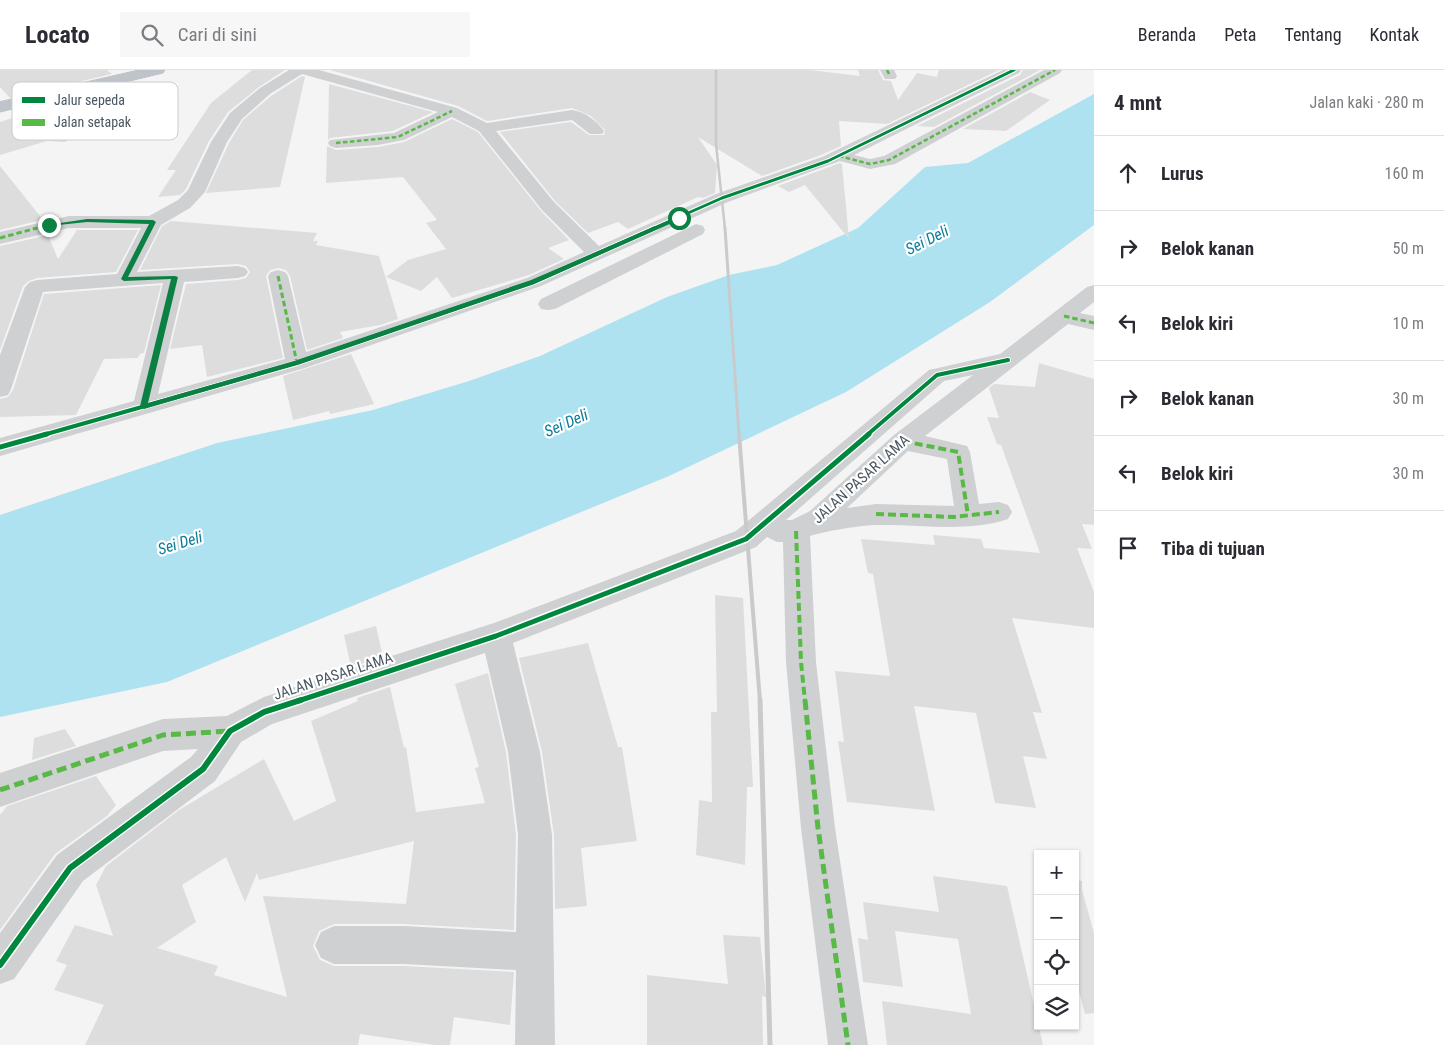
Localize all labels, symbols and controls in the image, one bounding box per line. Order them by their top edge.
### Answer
search box [120,12,470,57]
text: Locato [25,21,90,49]
icon: search [138,21,166,49]
text: Cari di sini [178,23,257,46]
text: Beranda [1138,24,1196,45]
text: Peta [1224,24,1256,45]
text: Tentang [1284,24,1342,45]
text: Kontak [1370,24,1419,45]
legend [12,82,178,140]
text: 4 mnt [1114,91,1162,115]
text: Jalur sepeda [54,92,125,108]
text: Jalan kaki · 280 m [1309,93,1424,112]
text: Jalan setapak [54,114,132,130]
icon: ahead [1114,159,1142,187]
text: Lurus [1161,162,1204,185]
text: 160 m [1385,164,1424,183]
route start [668,207,691,230]
route end [38,214,61,237]
water label: Sei Deli [902,221,952,259]
icon: right [1114,234,1142,262]
text: Belok kanan [1161,237,1254,260]
text: 50 m [1392,239,1424,258]
icon: left [1114,309,1142,337]
text: Belok kiri [1161,312,1233,335]
text: 10 m [1392,314,1424,333]
icon: right [1114,384,1142,412]
text: Belok kanan [1161,387,1254,410]
text: 30 m [1392,389,1424,408]
water label: Sei Deli [541,405,591,441]
street label: JALAN PASAR LAMA [809,431,913,527]
icon: left [1114,459,1142,487]
text: Belok kiri [1161,462,1233,485]
text: 30 m [1392,464,1424,483]
water label: Sei Deli [155,527,205,559]
icon: arrive [1114,534,1142,562]
text: Tiba di tujuan [1161,537,1265,560]
street label: JALAN PASAR LAMA [271,648,395,704]
map controls [1034,850,1079,1030]
button: + [1034,850,1079,895]
button: − [1034,895,1079,940]
button: locate [1034,940,1079,985]
button: layers [1034,985,1079,1030]

